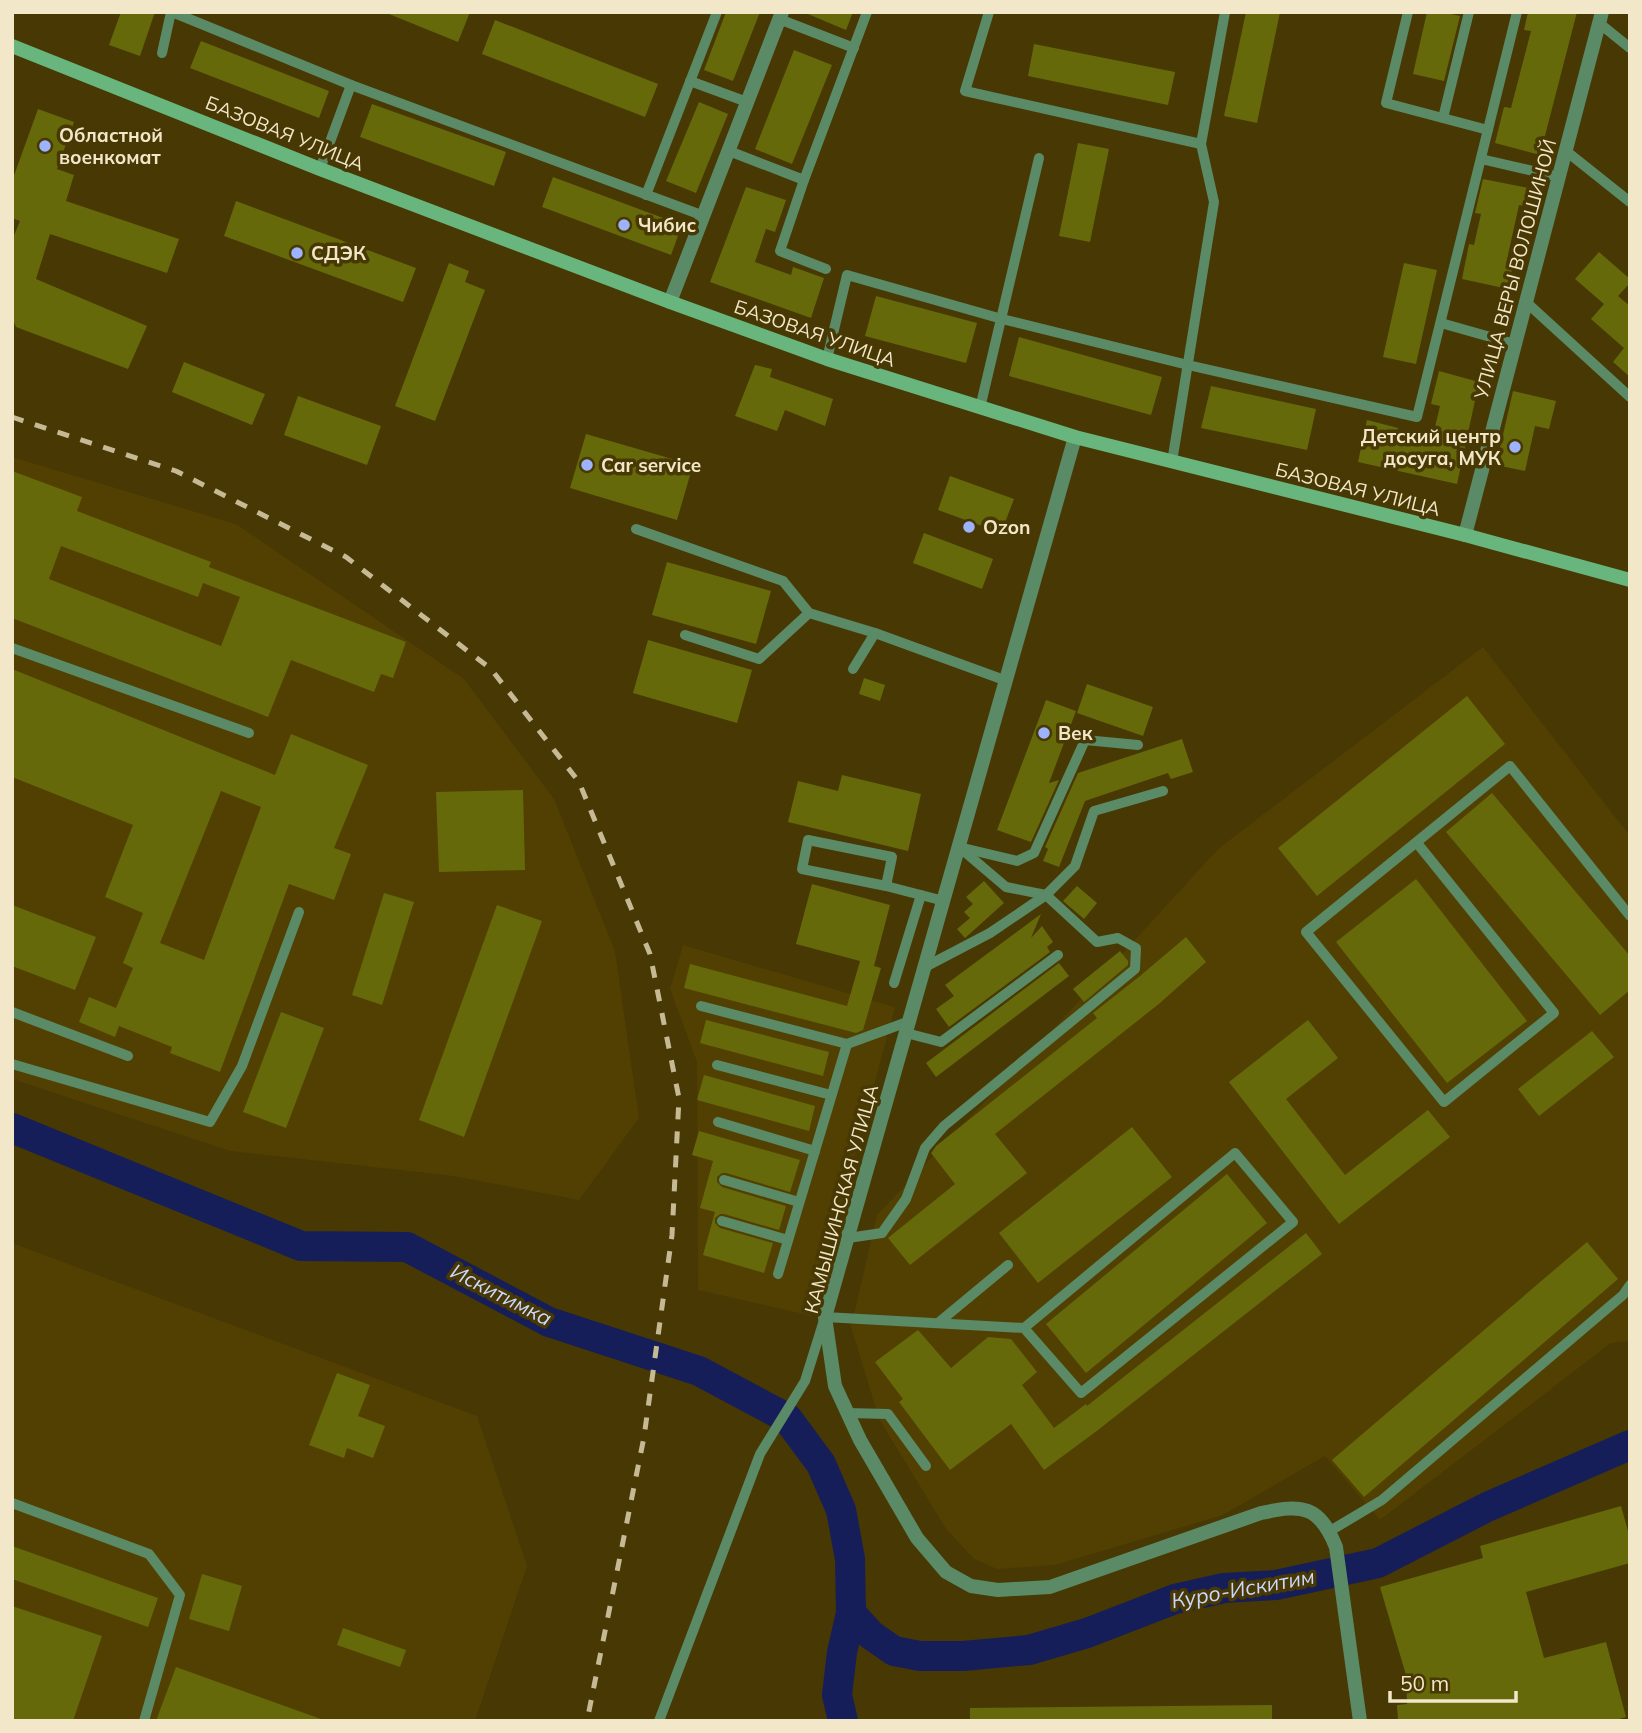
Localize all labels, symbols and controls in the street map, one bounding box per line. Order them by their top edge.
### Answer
street label: БАЗОВАЯ УЛИЦА [202,90,368,176]
place label: Областной военкомат [59,123,163,169]
street label: УЛИЦА ВЕРЫ ВОЛОШИНОЙ [1468,136,1561,403]
marker: Областной военкомат [37,138,53,154]
place label: Чибис [638,213,696,237]
marker: Чибис [616,217,632,233]
place label: СДЭК [311,241,367,265]
marker: СДЭК [289,245,305,261]
street label: БАЗОВАЯ УЛИЦА [731,294,899,372]
place label: Детский центр досуга, МУК [1361,424,1502,470]
marker: Детский центр досуга, МУК [1507,439,1523,455]
place label: Car service [601,453,701,477]
marker: Car service [579,457,595,473]
street label: БАЗОВАЯ УЛИЦА [1273,457,1443,521]
place label: Ozon [983,515,1030,539]
marker: Ozon [961,519,977,535]
place label: Век [1058,721,1093,745]
marker: Век [1036,725,1052,741]
street label: КАМЫШИНСКАЯ УЛИЦА [799,1082,883,1316]
water label: Искитимка [446,1257,557,1331]
water label: Куро-Искитим [1169,1563,1317,1613]
scale bar [1390,1660,1516,1704]
text: 50 m [1400,1670,1449,1696]

